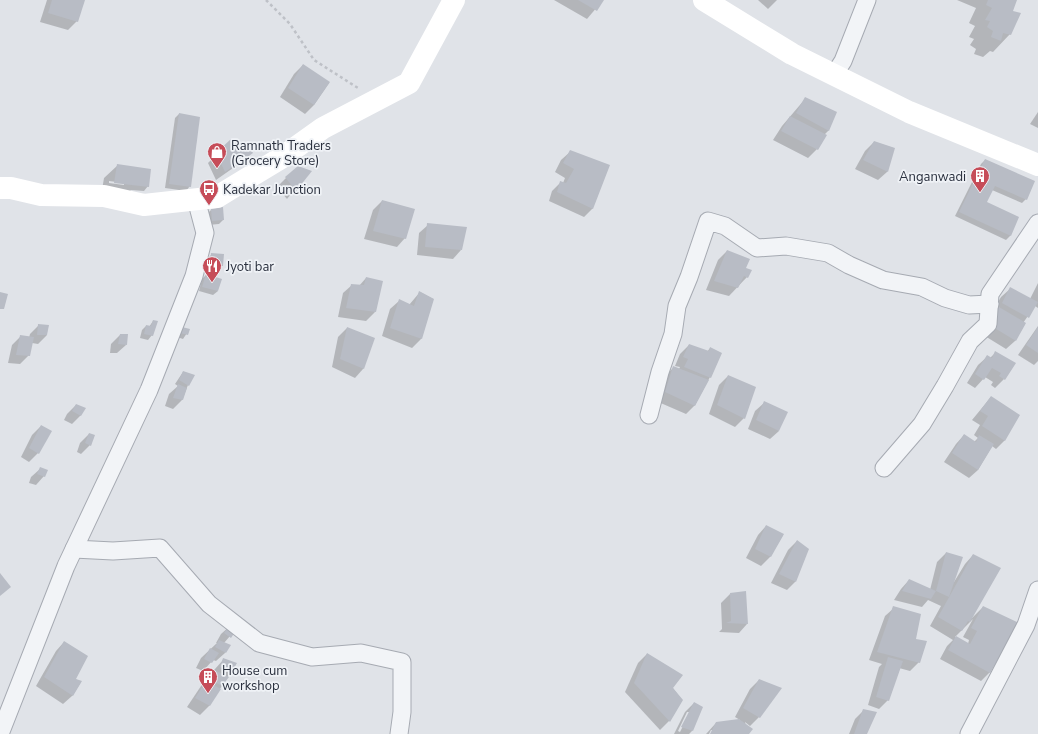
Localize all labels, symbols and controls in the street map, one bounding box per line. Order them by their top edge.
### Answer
place label: Ramnath Traders (Grocery Store) [231,137,331,170]
shop icon: Ramnath Traders (Grocery Store) [206,141,228,169]
building icon: Anganwadi [969,165,991,193]
place label: Anganwadi [899,168,966,186]
bus stop icon: Kadekar Junction [198,178,220,206]
place label: Kadekar Junction [223,181,321,199]
restaurant icon: Jyoti bar [201,255,223,283]
place label: Jyoti bar [225,258,274,276]
place label: House cum workshop [222,662,287,695]
building icon: House cum workshop [197,666,219,694]

